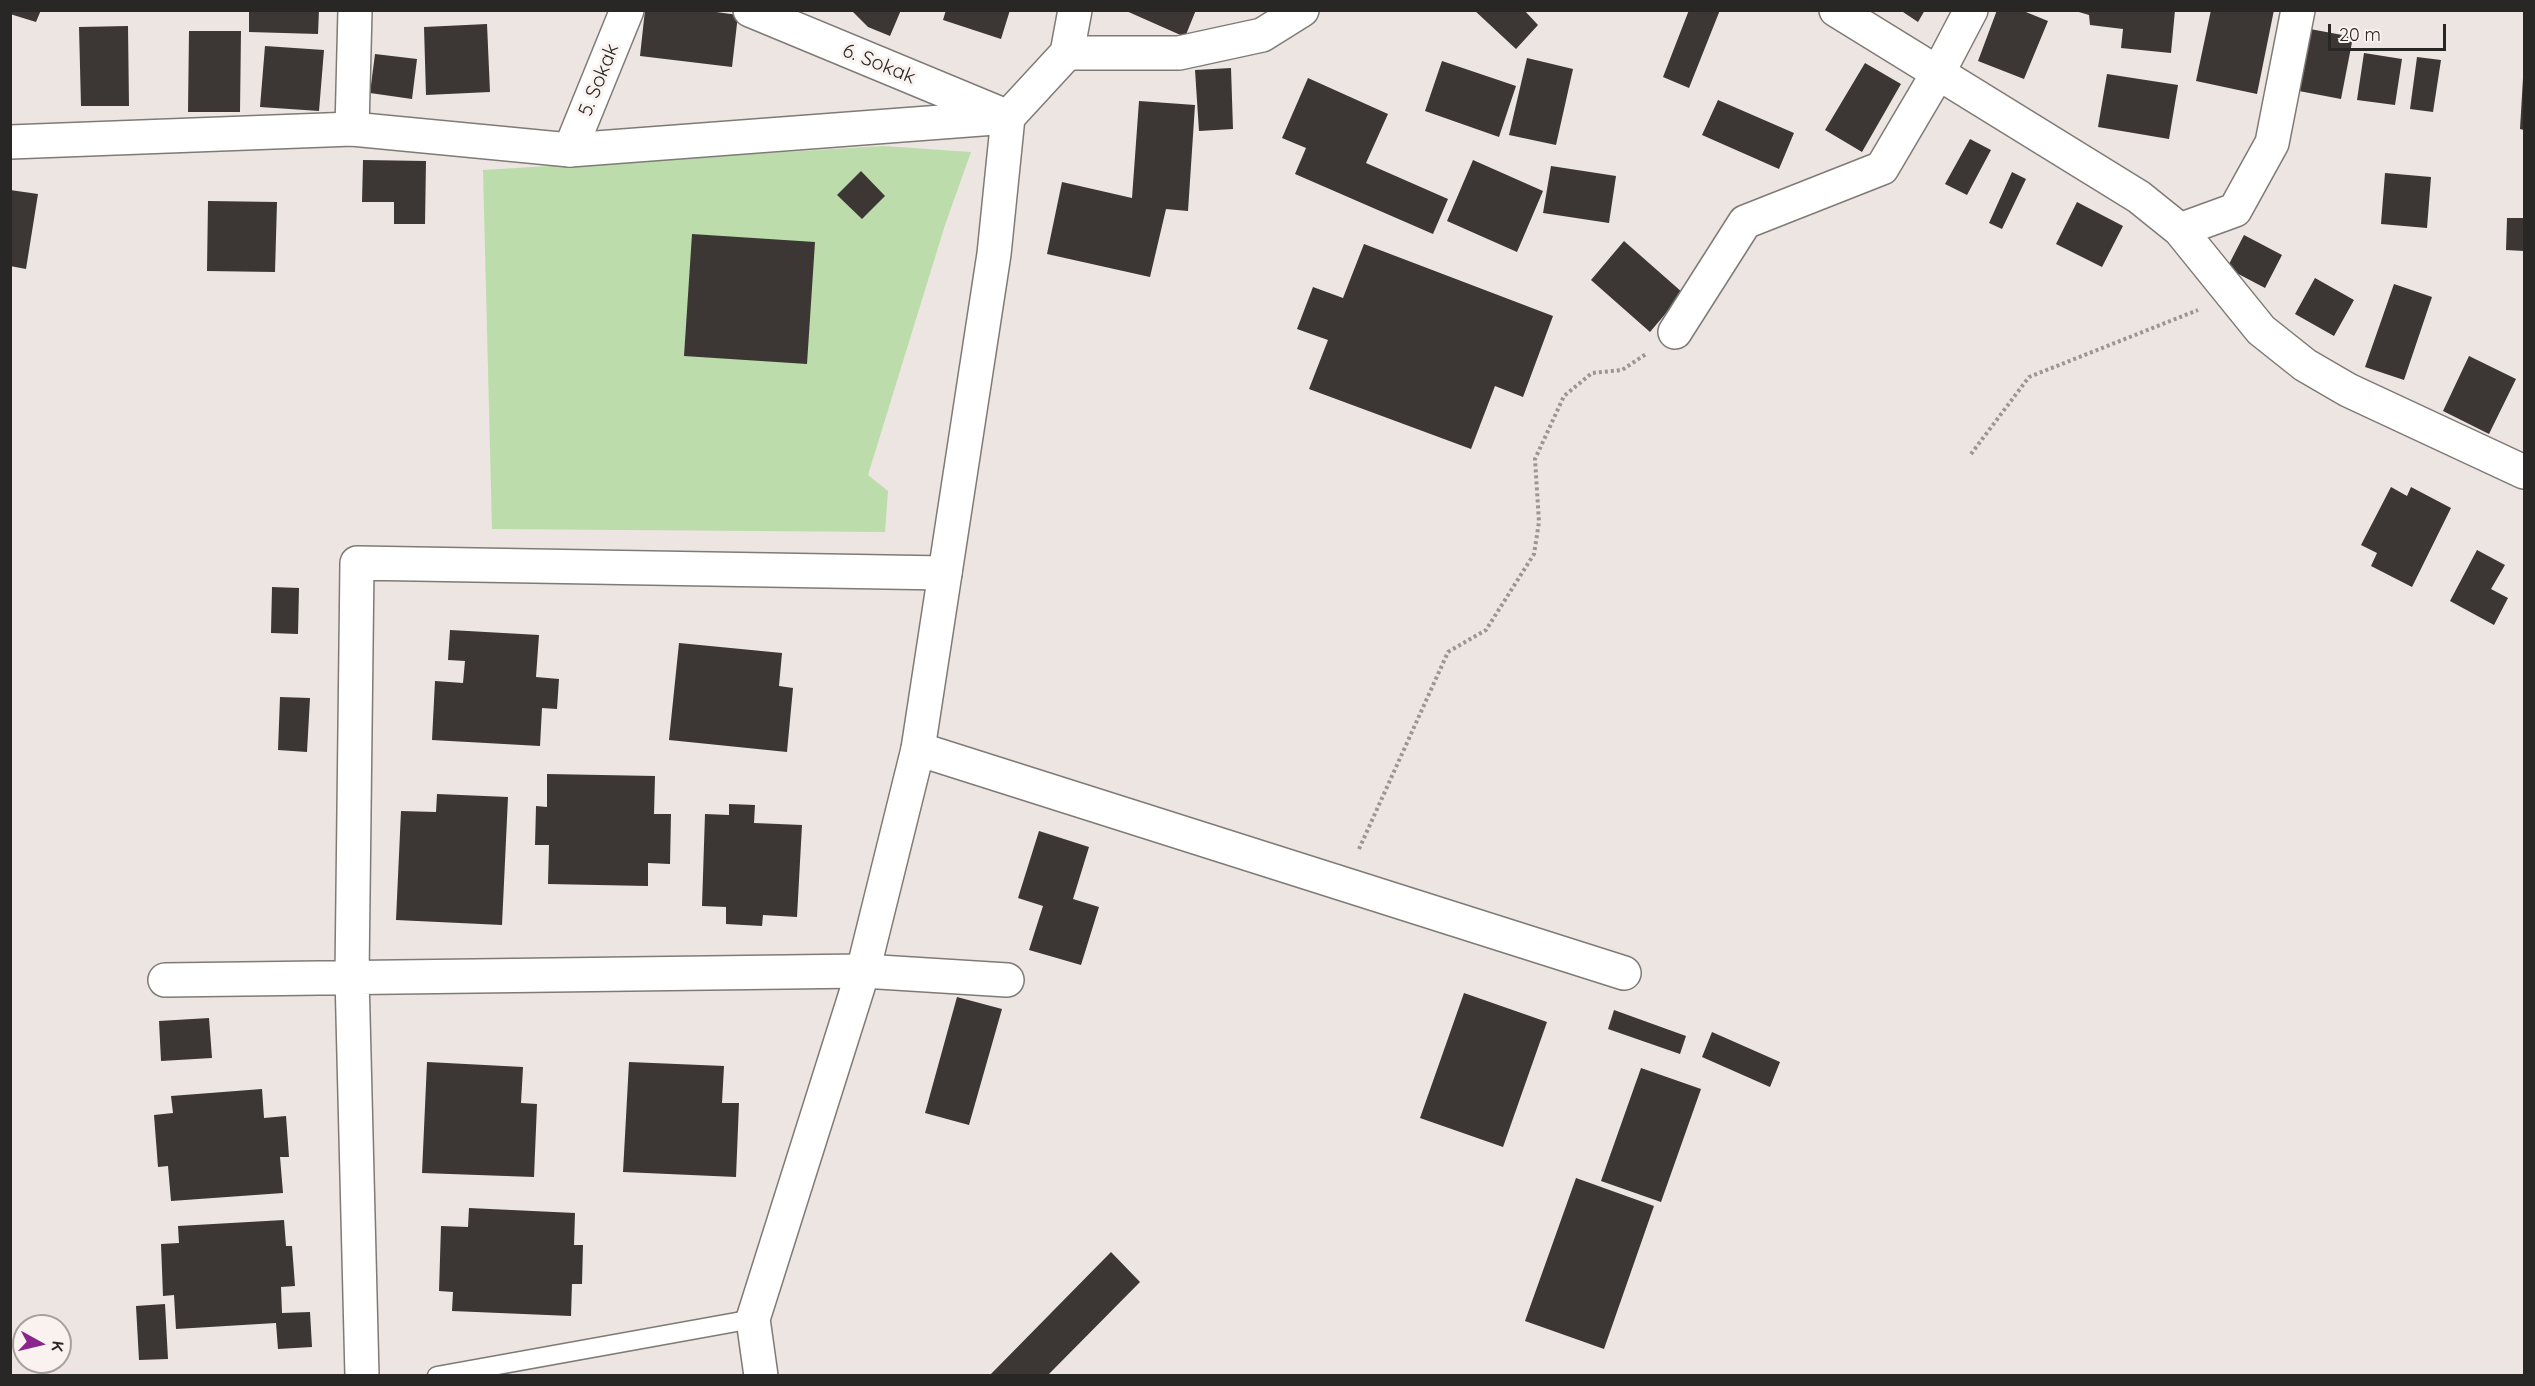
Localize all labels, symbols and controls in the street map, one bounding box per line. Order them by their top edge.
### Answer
scale bar [2331,12,2450,50]
text: 20 m [2339,23,2381,46]
street label: 6. Sokak [839,39,919,89]
street label: 5. Sokak [574,40,624,120]
north arrow [12,1314,72,1374]
text: K [47,1340,68,1353]

